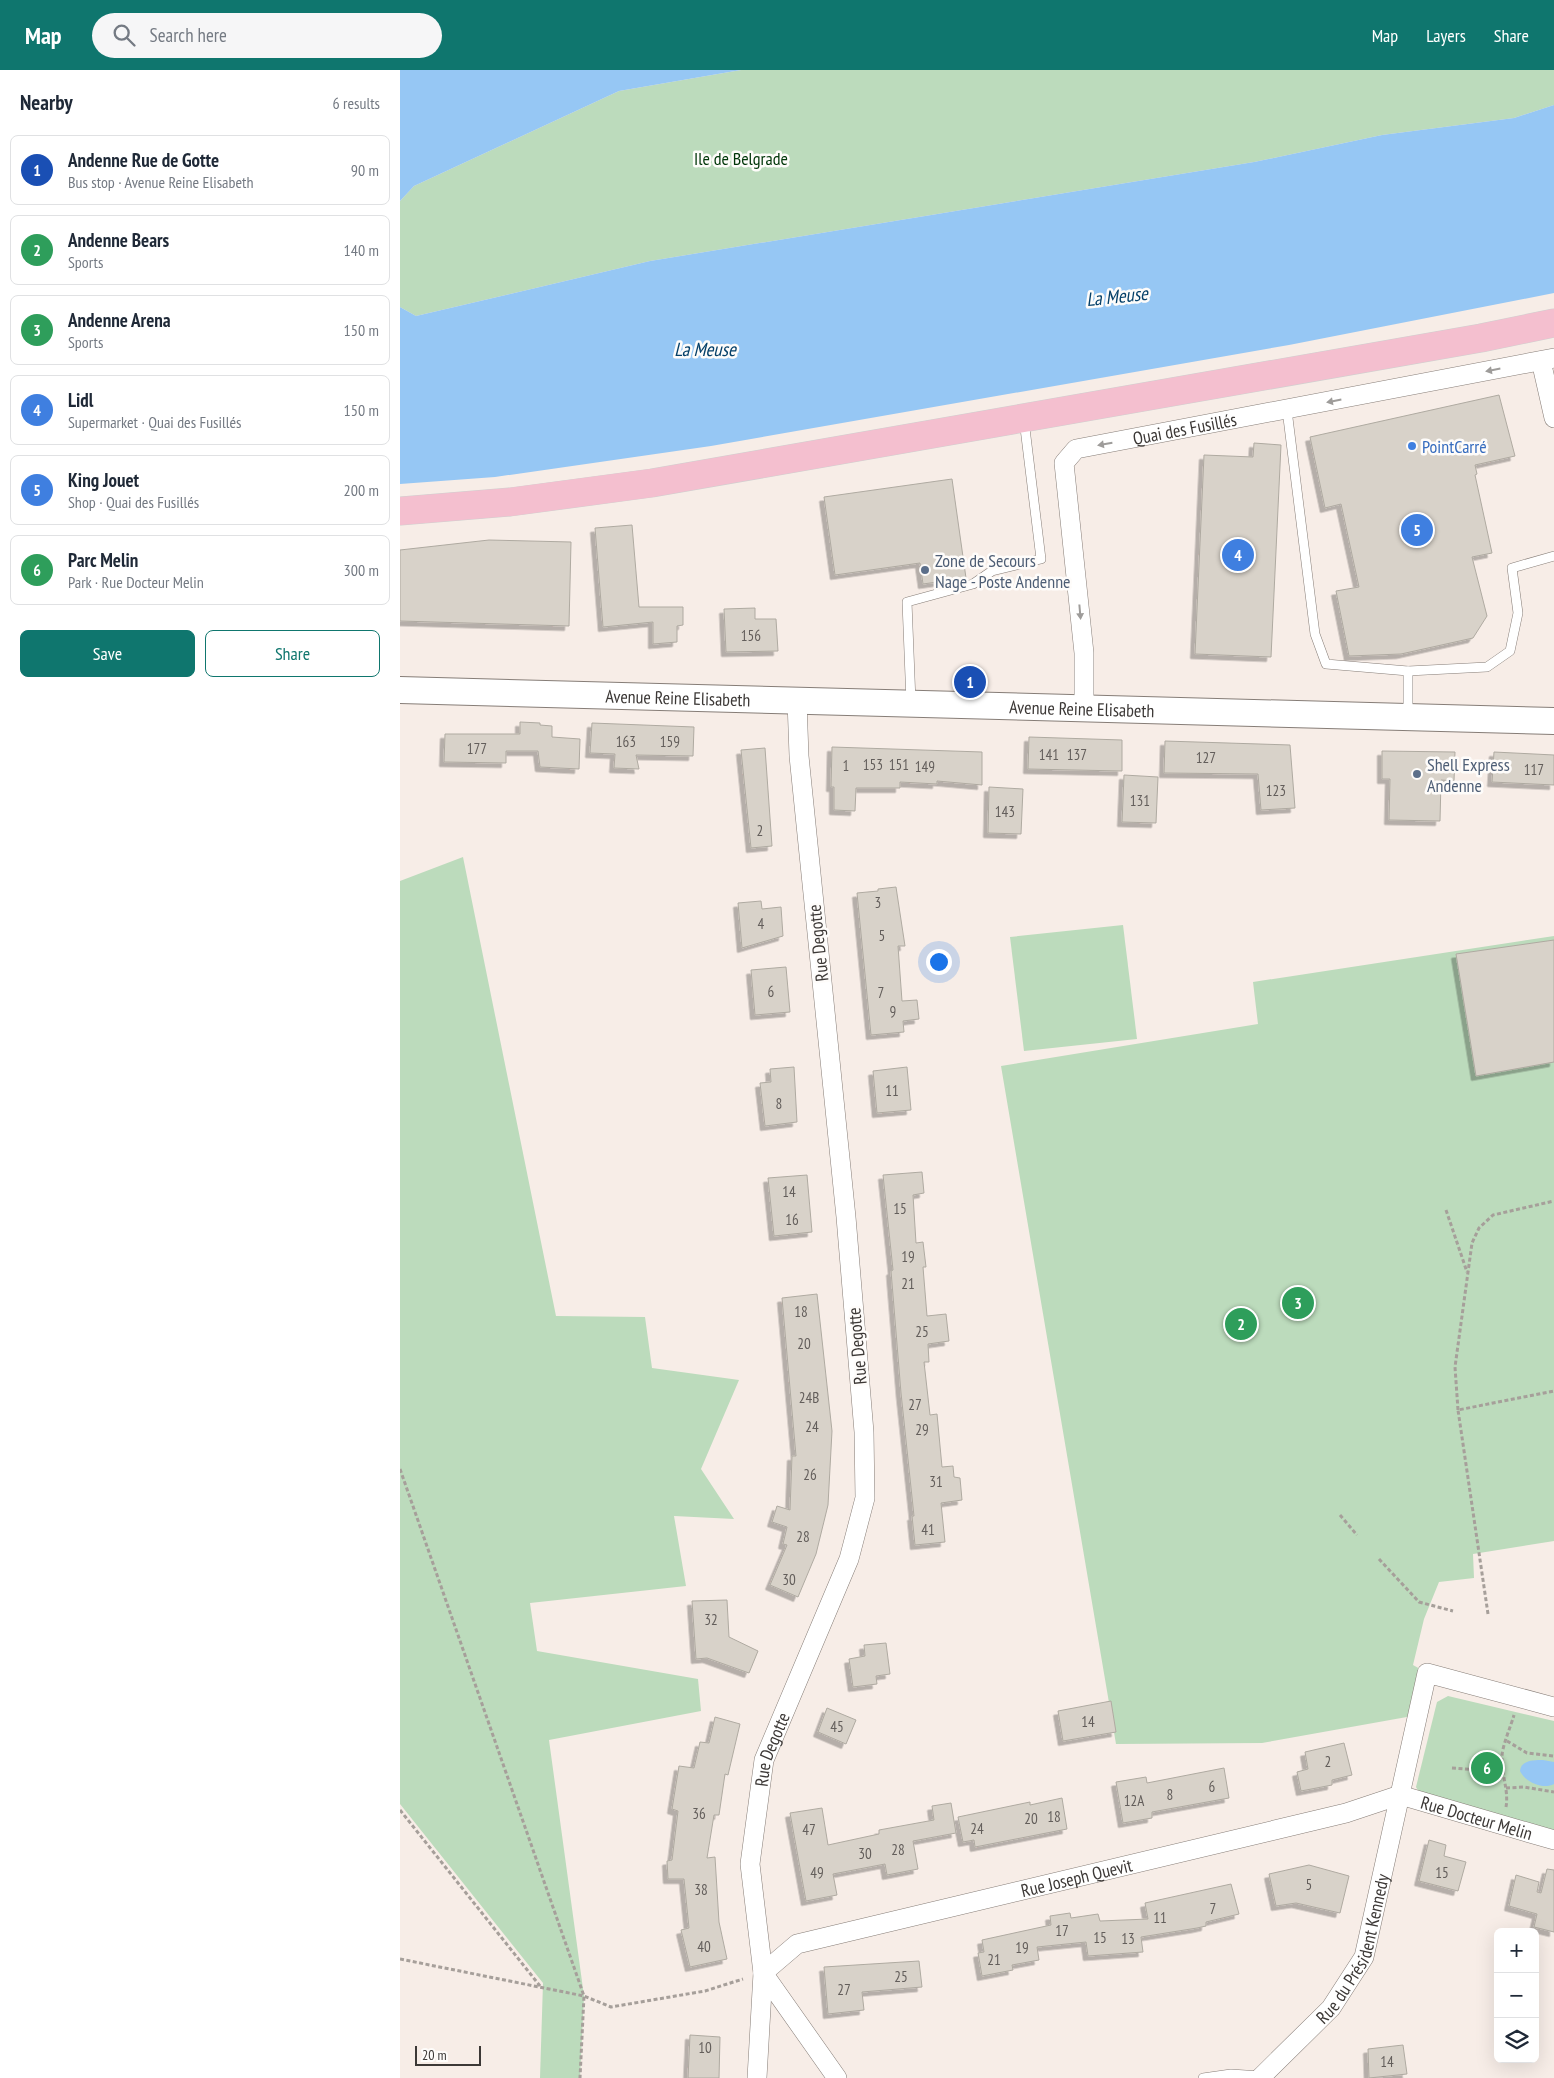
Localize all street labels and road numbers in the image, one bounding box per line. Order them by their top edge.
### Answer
street label: Quai des Fusillés [1131,407,1238,449]
street label: Avenue Reine Elisabeth [605,684,751,711]
street label: Avenue Reine Elisabeth [1009,695,1155,722]
street label: Rue Degotte [803,903,833,983]
street label: Rue Degotte [842,1307,872,1385]
street label: Rue Degotte [749,1709,794,1788]
street label: Rue Docteur Melin [1418,1790,1535,1845]
street label: Rue Joseph Quevit [1019,1853,1134,1902]
street label: Rue du Président Kennedy [1311,1871,1394,2028]

